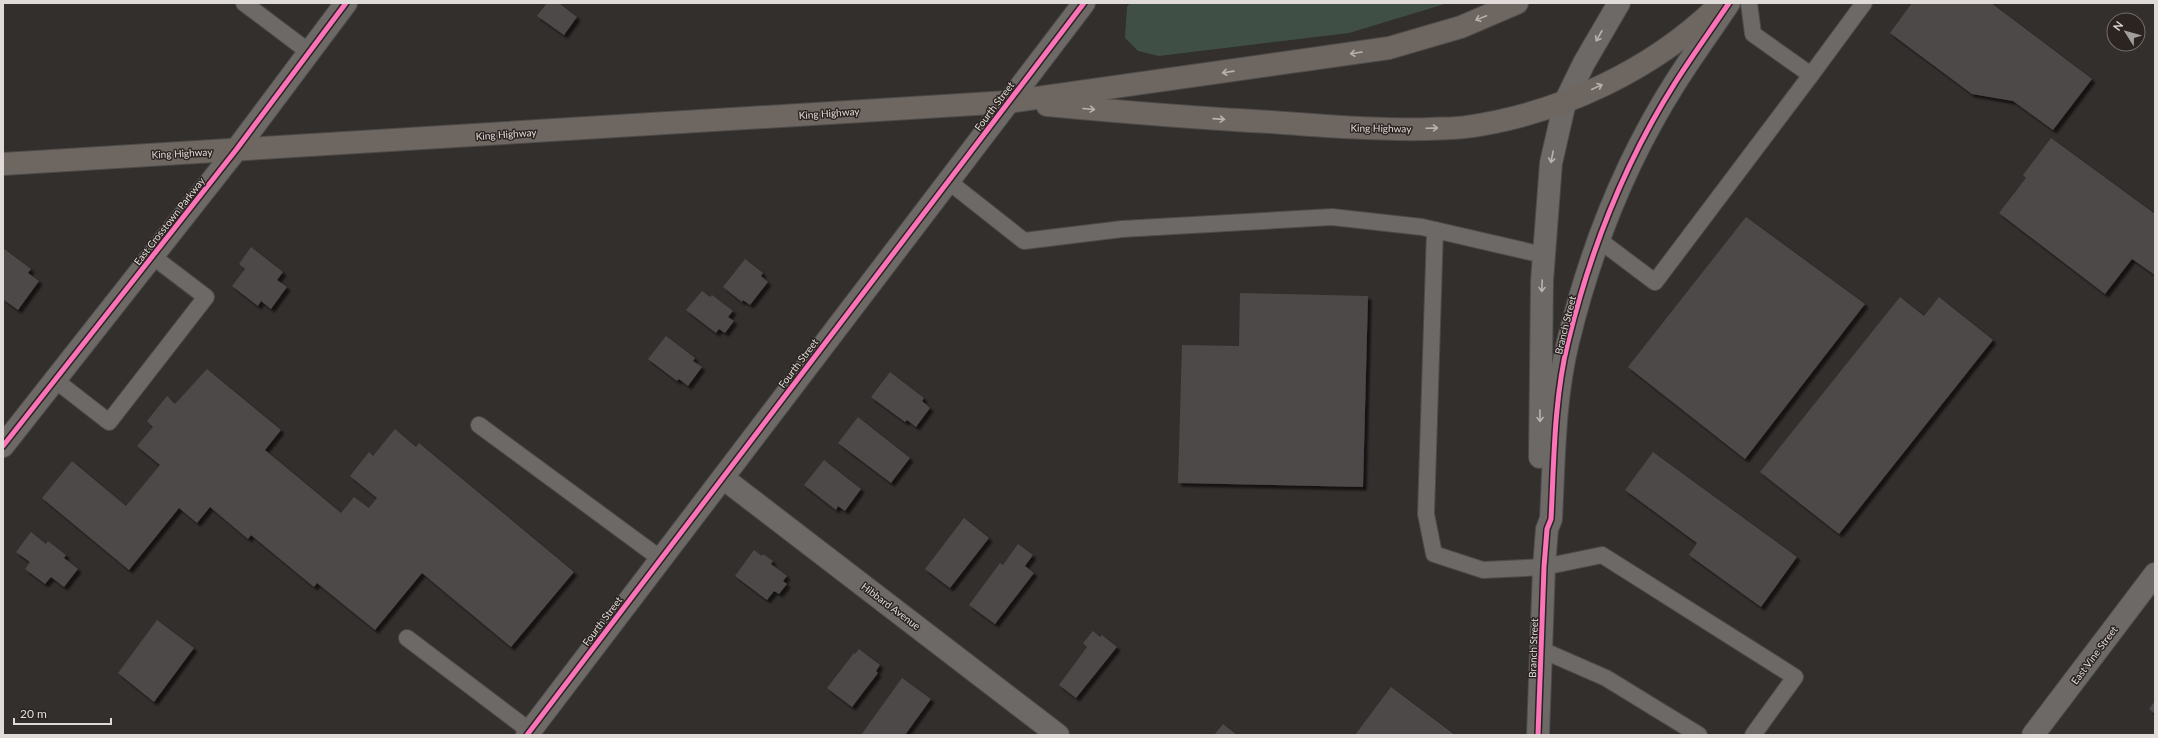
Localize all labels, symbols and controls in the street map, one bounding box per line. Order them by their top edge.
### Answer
north arrow [2106,12,2146,52]
one-way arrow [1476,15,1488,23]
text: N [2110,18,2125,33]
one-way arrow [1594,30,1602,42]
one-way arrow [1350,49,1363,57]
one-way arrow [1222,68,1235,75]
street label: Fourth Street [972,79,1017,133]
one-way arrow [1591,82,1603,90]
street label: King Highway [798,105,861,121]
one-way arrow [1082,105,1095,113]
one-way arrow [1212,115,1225,123]
street label: King Highway [1350,121,1412,135]
one-way arrow [1425,125,1438,132]
street label: King Highway [475,126,538,142]
street label: King Highway [151,145,214,161]
one-way arrow [1548,150,1556,163]
street label: East Crosstown Parkway [131,174,208,267]
one-way arrow [1538,279,1545,292]
street label: Branch Street [1552,294,1578,355]
street label: Fourth Street [776,336,821,390]
one-way arrow [1536,409,1543,422]
street label: Hibbard Avenue [859,580,923,632]
street label: Fourth Street [580,594,625,648]
street label: Branch Street [1526,618,1540,678]
street label: East Vine Street [2068,623,2120,686]
scale bar [14,700,111,726]
text: 20 m [20,706,47,721]

